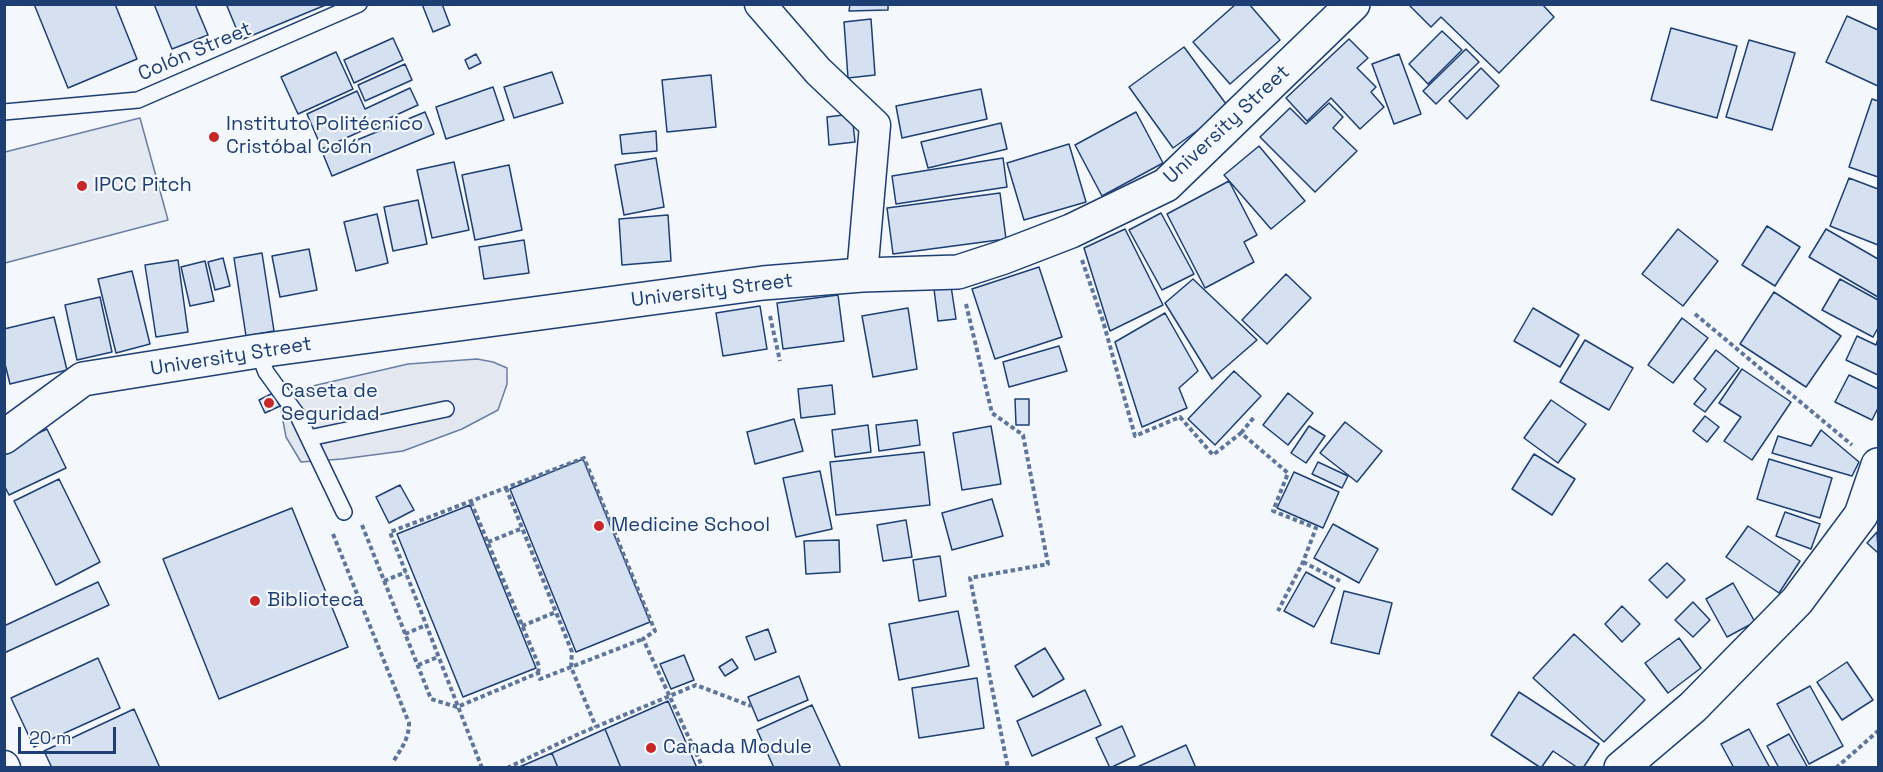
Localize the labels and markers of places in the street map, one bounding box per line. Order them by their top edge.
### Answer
place label: Instituto Politécnico Cristóbal Colón [226,113,423,160]
marker: Instituto Politécnico Cristóbal Colón [207,130,221,144]
place label: IPCC Pitch [94,174,192,198]
marker: IPCC Pitch [75,179,89,193]
place label: Caseta de Seguridad [281,380,380,427]
marker: Caseta de Seguridad [262,396,276,410]
place label: Medicine School [611,514,770,538]
marker: Medicine School [592,519,606,533]
place label: Biblioteca [267,589,364,613]
marker: Biblioteca [248,594,262,608]
place label: Canada Module [663,736,812,760]
marker: Canada Module [644,741,658,755]

